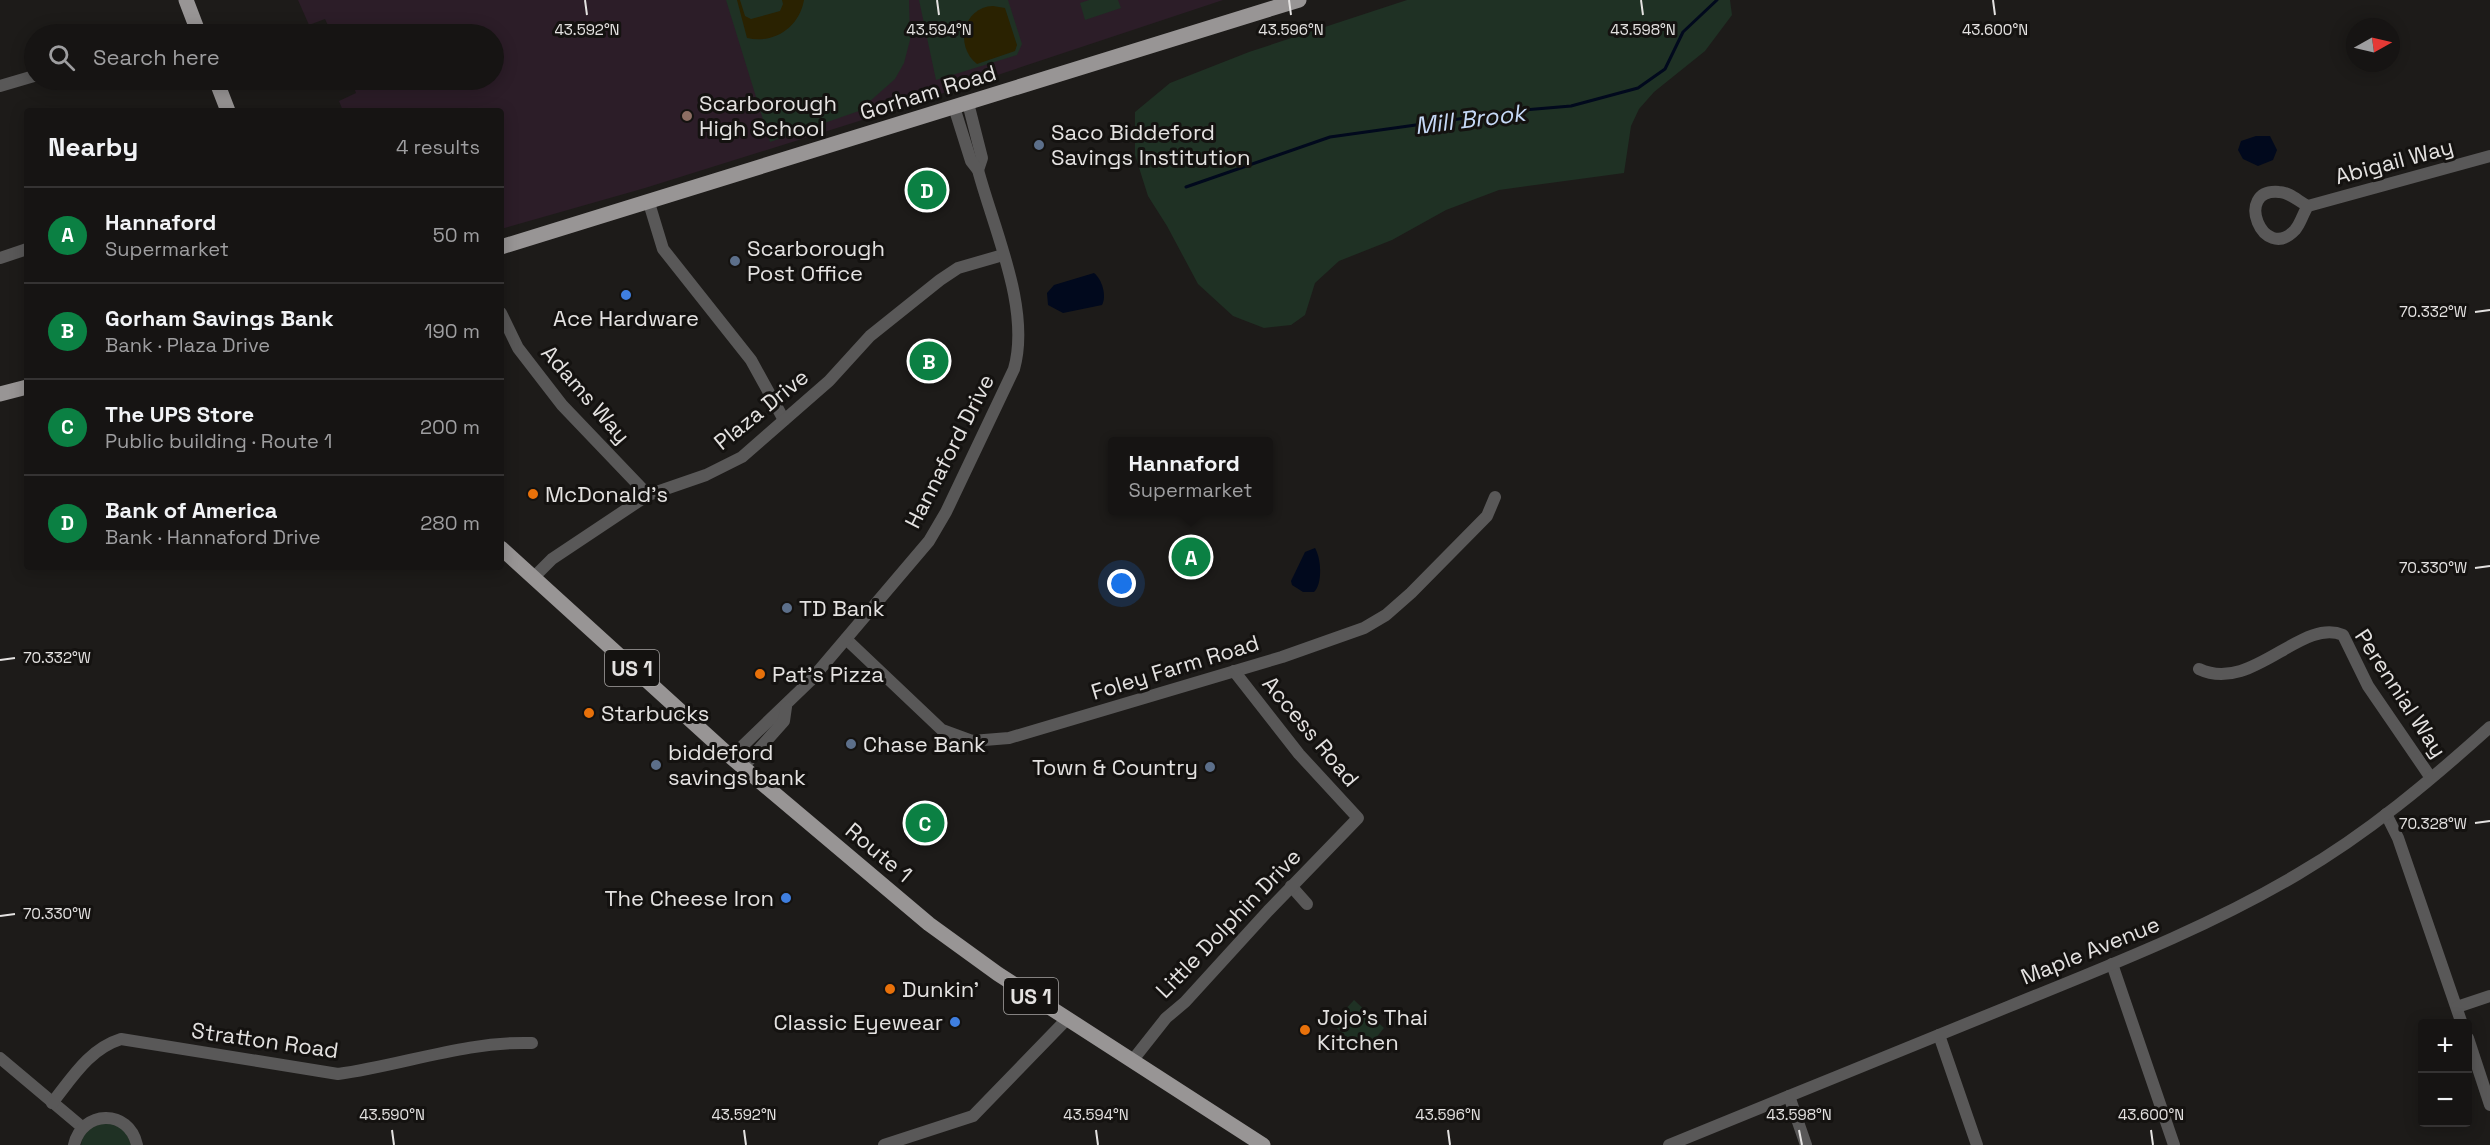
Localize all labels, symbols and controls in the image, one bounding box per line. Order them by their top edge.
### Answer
north arrow [2346,18,2400,72]
text: 43.592°N [554,20,620,39]
text: 43.594°N [906,20,972,39]
text: 43.596°N [1258,20,1324,39]
text: 43.598°N [1610,20,1676,39]
text: 43.600°N [1962,20,2028,39]
search box [24,24,504,90]
icon: search [45,41,78,74]
text: Search here [93,43,220,71]
street label: Gorham Road [856,58,1000,126]
place label: Scarborough High School [699,89,837,142]
water label: Mill Brook [1413,96,1530,141]
marker: Scarborough High School [680,109,694,123]
place label: Saco Biddeford Savings Institution [1051,118,1251,171]
text: Nearby [48,130,138,164]
street label: Abigail Way [2332,132,2456,190]
text: 4 results [396,134,480,160]
marker: Saco Biddeford Savings Institution [1032,138,1046,152]
pin: D [908,168,946,213]
text: Hannaford [105,208,216,236]
text: A [61,222,74,248]
text: 50 m [433,222,480,248]
place label: Scarborough Post Office [747,234,885,287]
text: Supermarket [105,236,229,262]
marker: Scarborough Post Office [728,254,742,268]
marker: Ace Hardware [619,288,633,302]
text: 70.332°W [2399,302,2467,321]
text: Gorham Savings Bank [105,304,334,332]
place label: Ace Hardware [553,304,699,332]
text: B [61,318,74,344]
text: 190 m [424,318,480,344]
text: Bank · Plaza Drive [105,332,270,358]
pin: B [910,338,948,384]
street label: Adams Way [536,339,636,449]
street label: Plaza Drive [708,362,814,456]
street label: Hannaford Drive [898,369,1000,533]
text: The UPS Store [105,400,254,428]
text: C [61,414,74,440]
text: 200 m [420,414,480,440]
text: Public building · Route 1 [105,428,332,454]
popup [1108,437,1273,515]
text: Hannaford [1129,449,1240,477]
text: Supermarket [1129,477,1252,503]
place label: McDonald's [545,480,668,508]
marker: McDonald's [526,487,540,501]
text: Bank of America [105,496,278,524]
text: D [61,510,74,536]
text: 280 m [420,510,480,536]
text: Bank · Hannaford Drive [105,524,321,550]
pin: A [1172,534,1210,580]
text: 70.330°W [2399,558,2467,577]
your location [1107,569,1136,598]
place label: TD Bank [799,594,885,622]
marker: TD Bank [780,601,794,615]
street label: Perennial Way [2349,623,2453,763]
street label: Foley Farm Road [1088,628,1262,706]
text: 70.332°W [23,648,91,667]
road number: US 1 [605,650,659,686]
place label: Pat's Pizza [772,660,884,688]
marker: Pat's Pizza [753,667,767,681]
street label: Access Road [1257,670,1365,792]
place label: Starbucks [601,699,709,727]
marker: Starbucks [582,706,596,720]
place label: Chase Bank [863,730,986,758]
marker: Chase Bank [844,737,858,751]
place label: biddeford savings bank [668,738,806,791]
place label: Town & Country [1032,753,1198,781]
marker: biddeford savings bank [649,758,663,772]
marker: Town & Country [1203,760,1217,774]
pin: C [906,800,944,846]
text: 70.328°W [2399,814,2467,833]
street label: Route 1 [840,816,918,888]
street label: Little Dolphin Drive [1149,842,1307,1004]
place label: The Cheese Iron [605,884,774,912]
marker: The Cheese Iron [779,891,793,905]
text: 70.330°W [23,904,91,923]
street label: Maple Avenue [2016,909,2164,991]
place label: Dunkin' [902,975,979,1003]
road number: US 1 [1004,978,1058,1014]
marker: Dunkin' [883,982,897,996]
place label: Jojo's Thai Kitchen [1317,1003,1428,1056]
place label: Classic Eyewear [774,1008,943,1036]
marker: Classic Eyewear [948,1015,962,1029]
street label: Stratton Road [190,1016,340,1064]
map controls [2418,1019,2472,1127]
button: + [2418,1019,2472,1073]
marker: Jojo's Thai Kitchen [1298,1023,1312,1037]
button: − [2418,1073,2472,1127]
text: 43.590°N [359,1105,425,1124]
text: 43.592°N [711,1105,777,1124]
text: 43.594°N [1063,1105,1129,1124]
text: 43.596°N [1415,1105,1481,1124]
text: 43.598°N [1766,1105,1832,1124]
text: 43.600°N [2118,1105,2184,1124]

